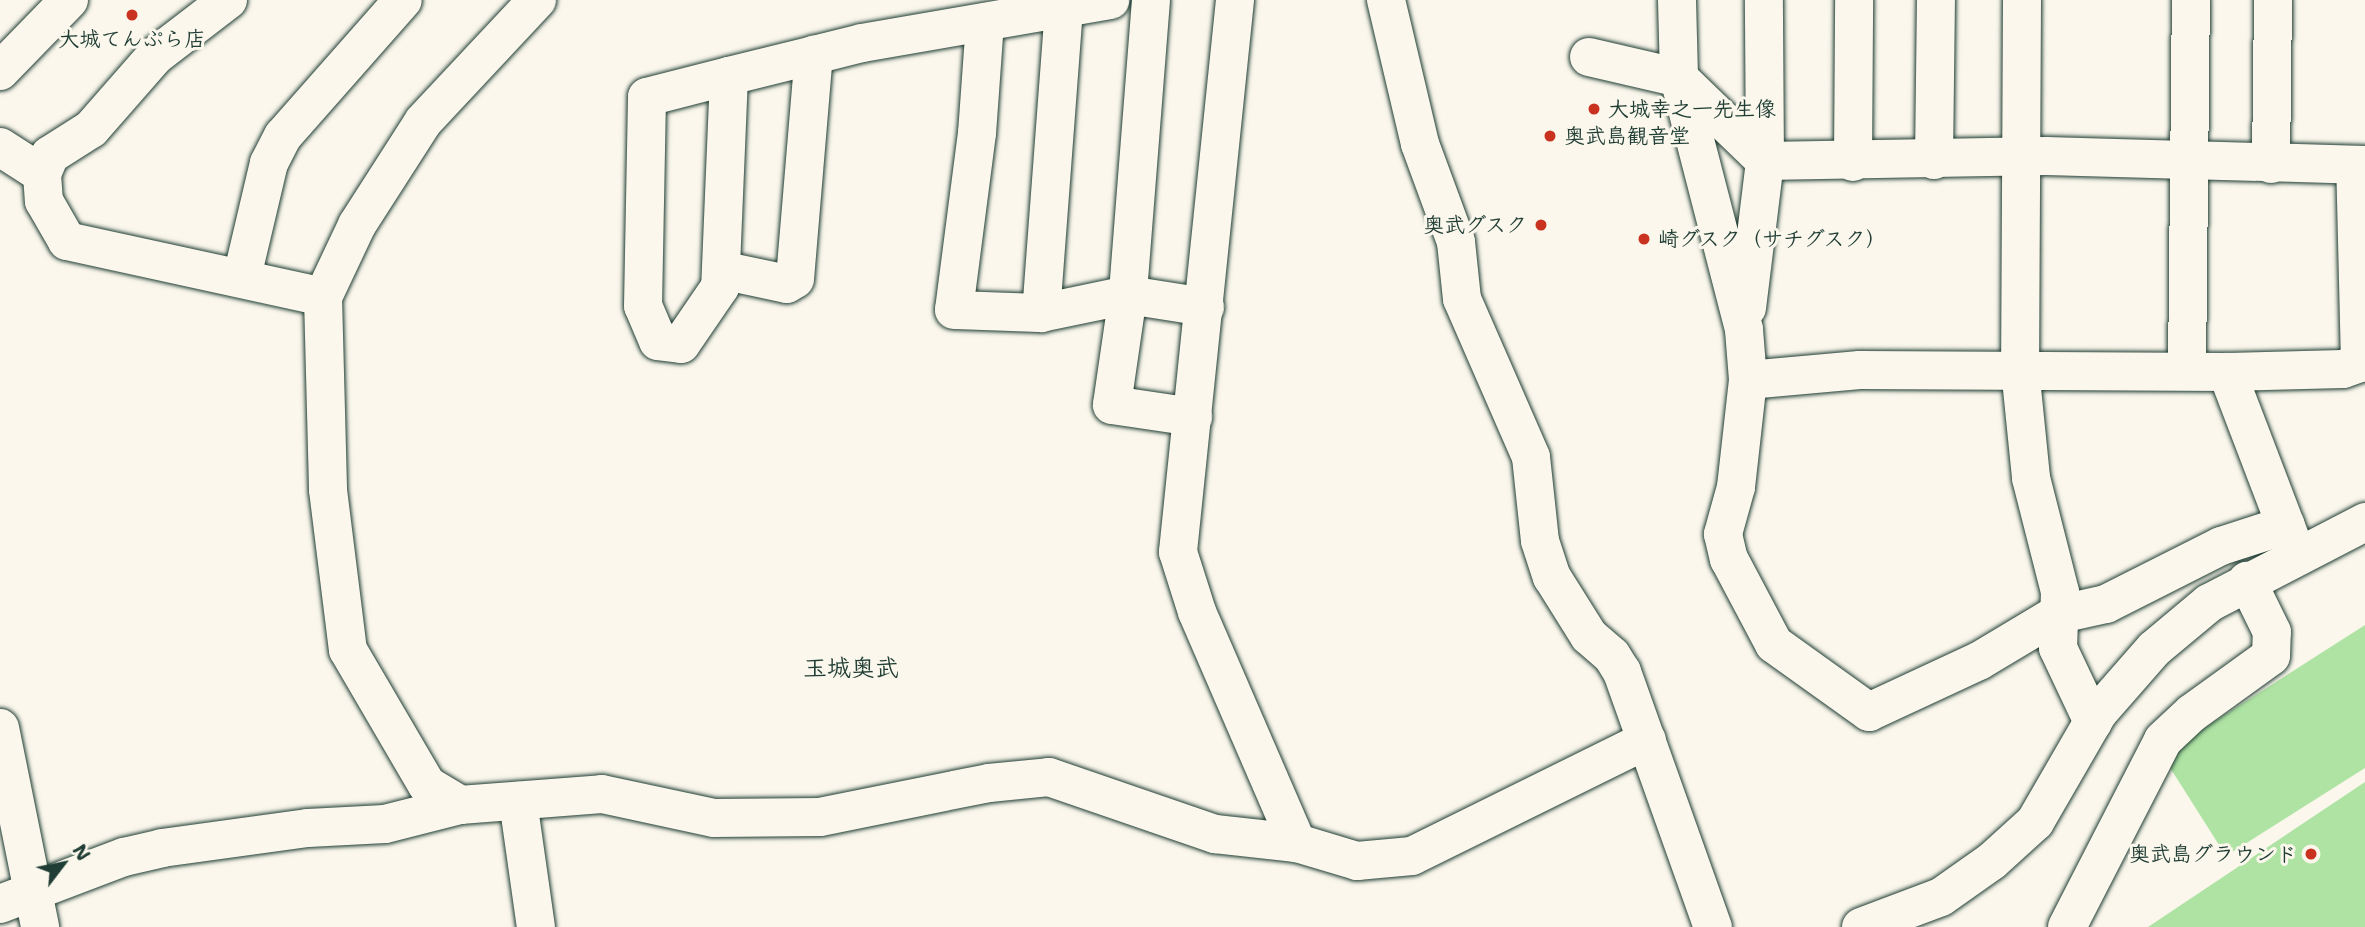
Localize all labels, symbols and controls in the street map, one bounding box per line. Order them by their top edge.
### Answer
marker: 大城てんぷら店 [124,7,140,23]
place label: 大城てんぷら店 [59,26,205,52]
place label: 大城幸之一先生像 [1608,96,1776,122]
marker: 大城幸之一先生像 [1586,101,1602,117]
place label: 奥武島観音堂 [1564,123,1690,149]
marker: 奥武島観音堂 [1542,128,1558,144]
place label: 奥武グスク [1422,212,1527,238]
marker: 奥武グスク [1533,217,1549,233]
place label: 崎グスク（サチグスク） [1658,226,1889,252]
marker: 崎グスク（サチグスク） [1636,231,1652,247]
district label: 玉城奥武 [803,655,899,683]
north arrow [28,829,98,899]
text: N [67,840,96,866]
place label: 奥武島グラウンド [2129,841,2297,867]
marker: 奥武島グラウンド [2303,846,2319,862]

